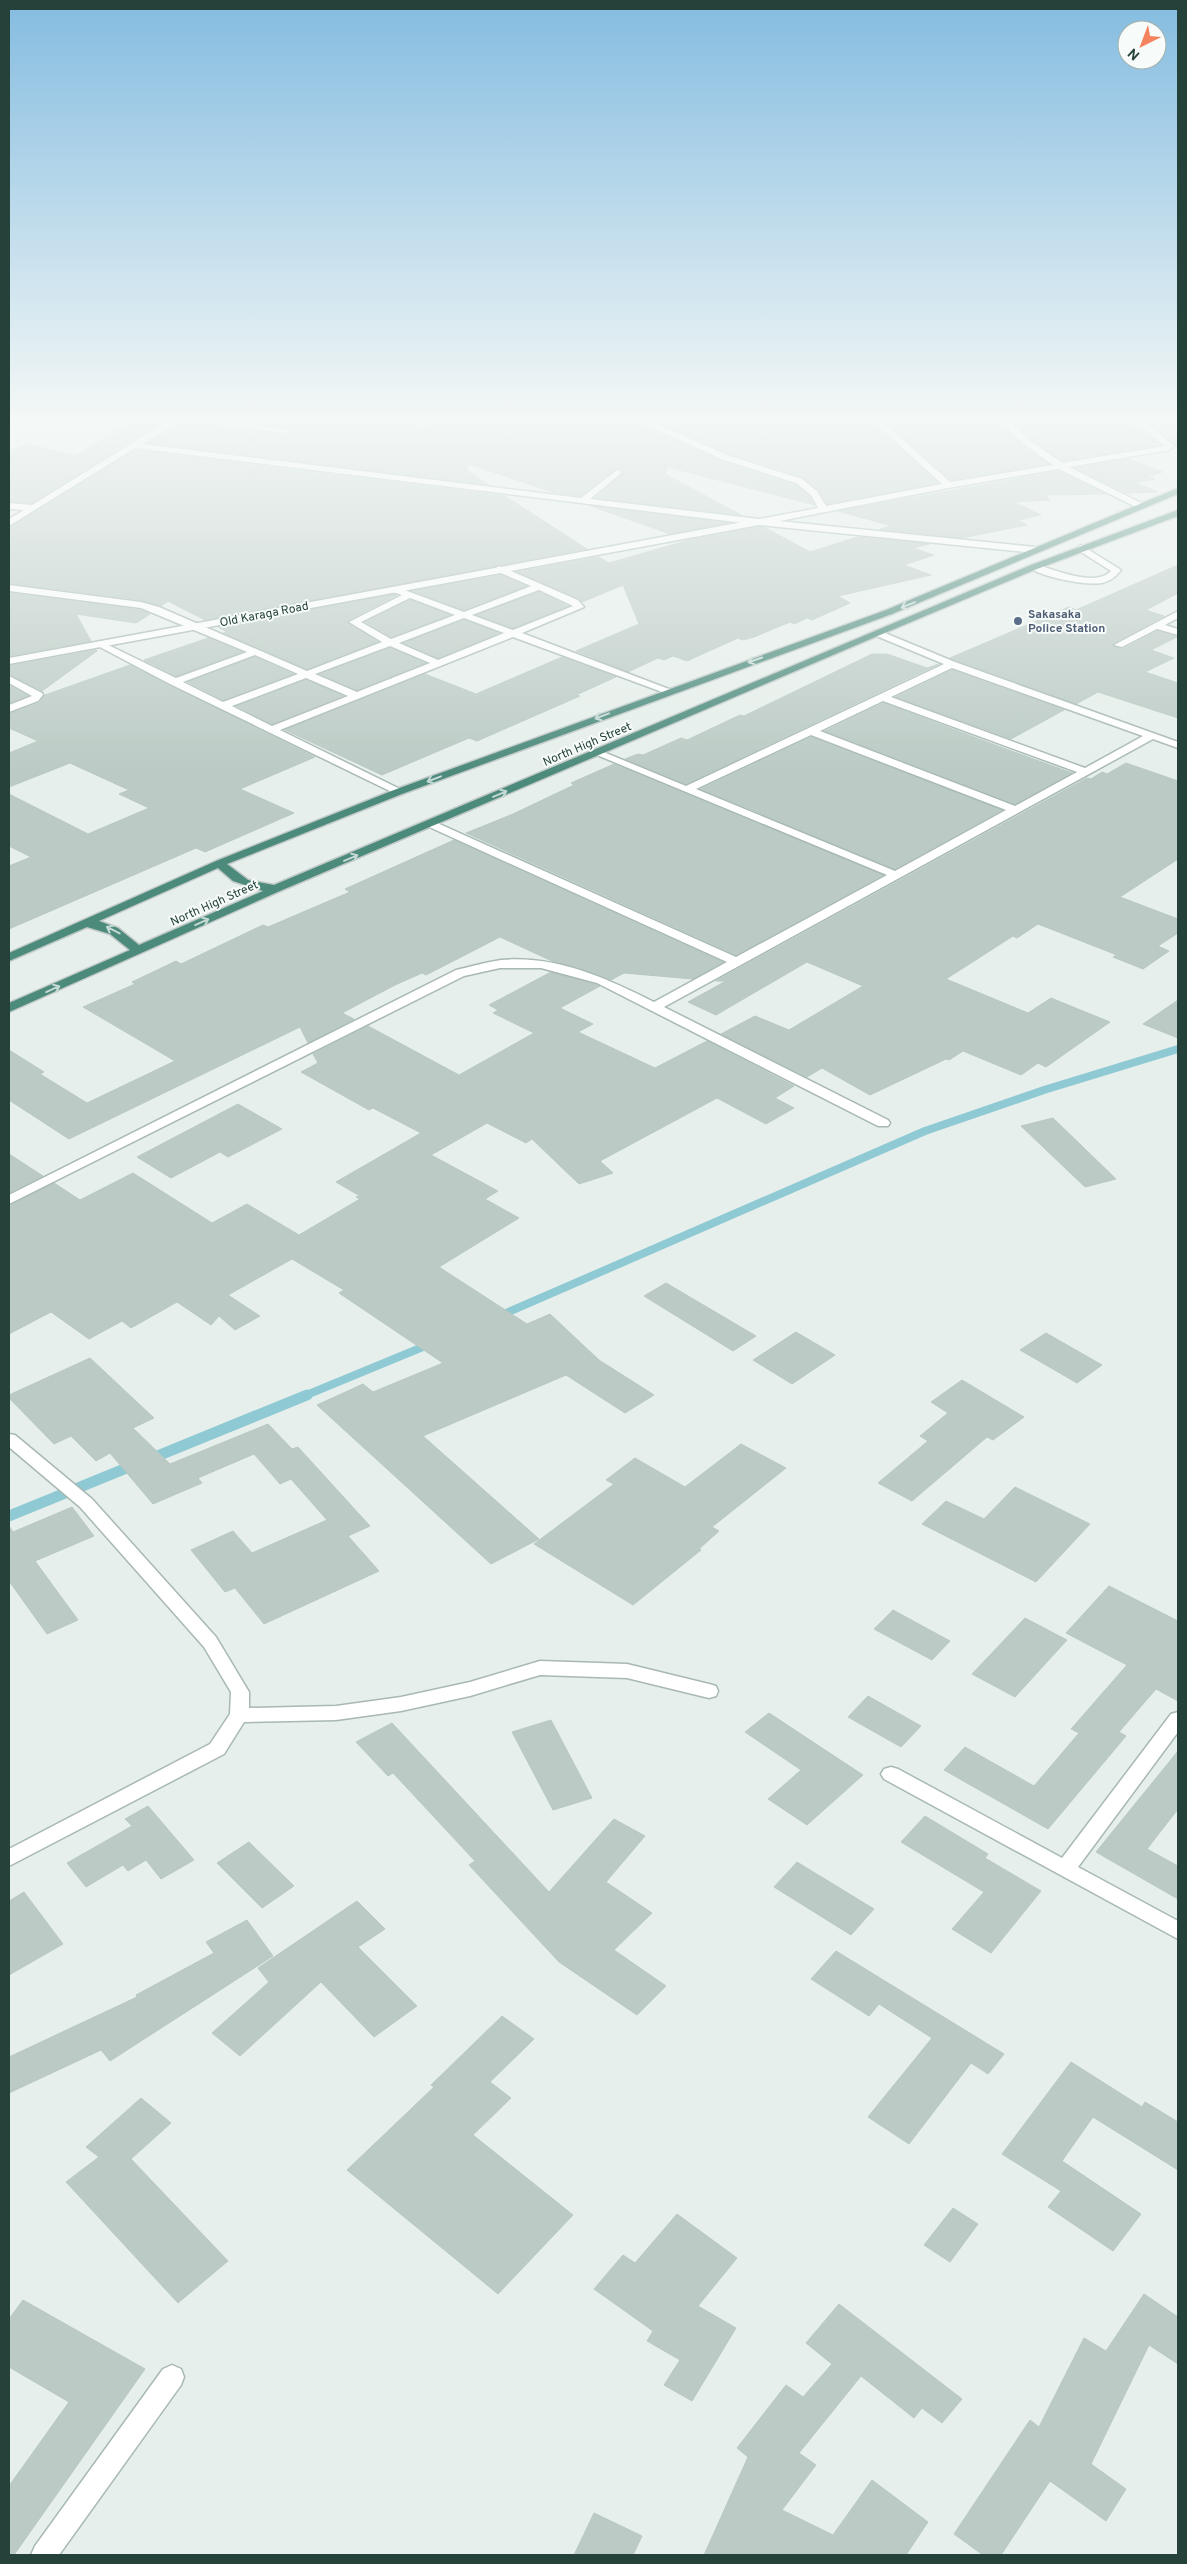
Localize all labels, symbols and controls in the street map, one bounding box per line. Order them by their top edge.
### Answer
north arrow [1117,20,1167,70]
text: N [1125,44,1144,63]
street label: Old Karaga Road [218,599,310,631]
one-way arrow [900,601,915,610]
place label: Sakasaka Police Station [1028,607,1105,637]
marker: Sakasaka Police Station [1012,615,1024,627]
one-way arrow [747,656,763,666]
one-way arrow [595,712,610,721]
street label: North High Street [541,719,634,771]
one-way arrow [426,775,442,784]
one-way arrow [492,789,507,799]
one-way arrow [343,852,358,862]
street label: North High Street [168,877,261,930]
one-way arrow [194,917,209,927]
one-way arrow [106,925,121,934]
one-way arrow [45,983,60,993]

